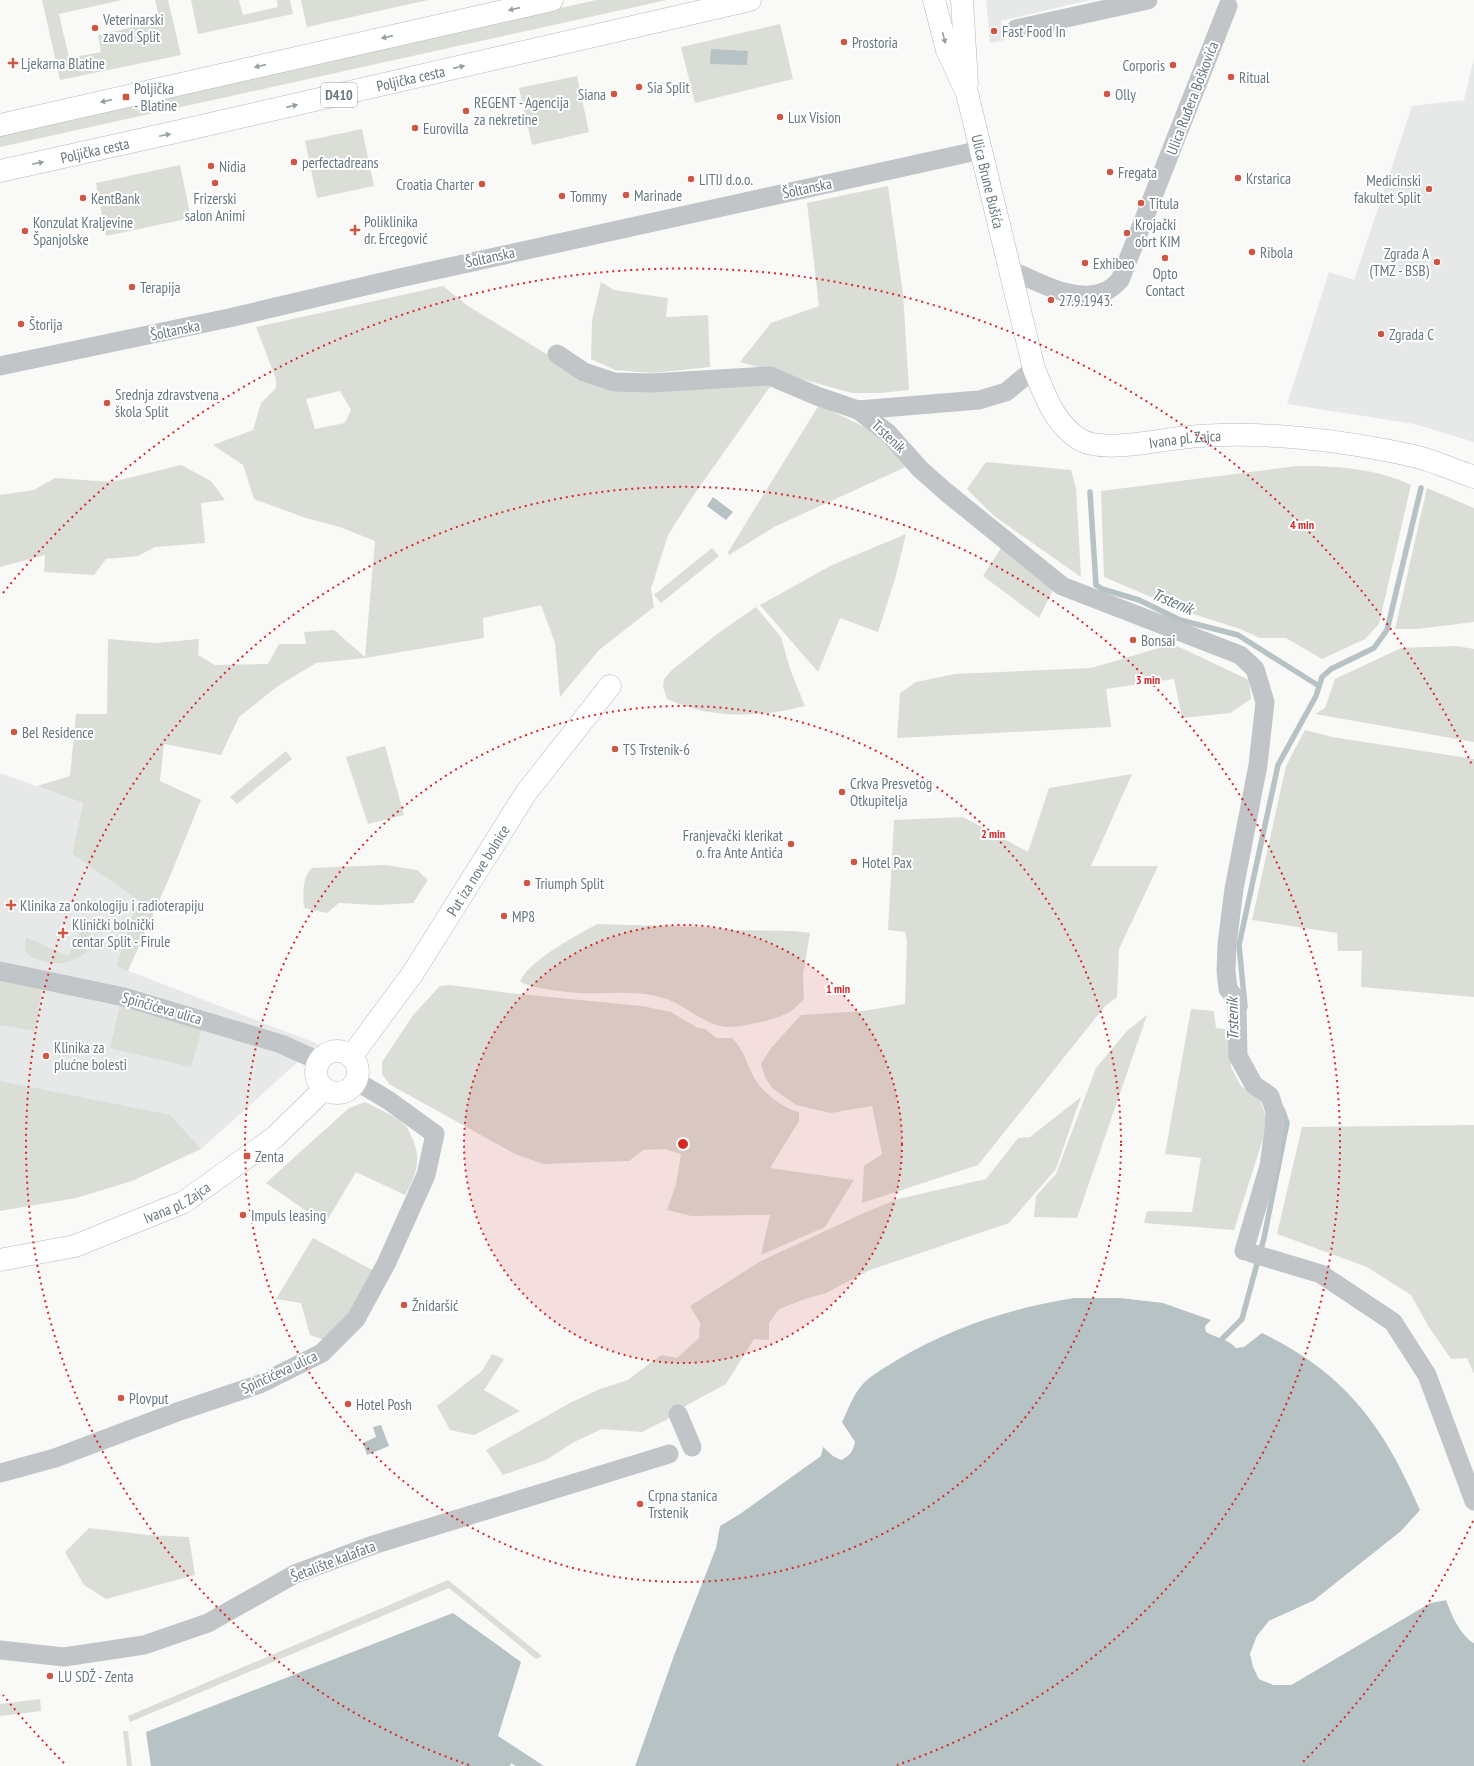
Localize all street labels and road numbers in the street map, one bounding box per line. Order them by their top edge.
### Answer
street label: Ulica Ruđera Boškovića [1162,39,1222,157]
street label: Poljička cesta [374,61,447,95]
road number: D410 [321,83,357,107]
street label: Ulica Brune Bušića [968,132,1009,230]
street label: Poljička cesta [59,133,131,167]
street label: Šoltanska [781,174,833,202]
street label: Šoltanska [464,243,516,271]
street label: Šoltanska [149,316,201,344]
street label: Trstenik [868,415,910,457]
street label: Ivana pl. Zajca [1148,425,1221,452]
street label: Put iza nove bolnice [442,821,513,919]
street label: Spinčićeva ulica [120,988,204,1028]
street label: Ivana pl. Zajca [140,1177,214,1227]
street label: Spinčićeva ulica [238,1346,320,1398]
street label: Šetalište kalafata [288,1536,378,1586]

